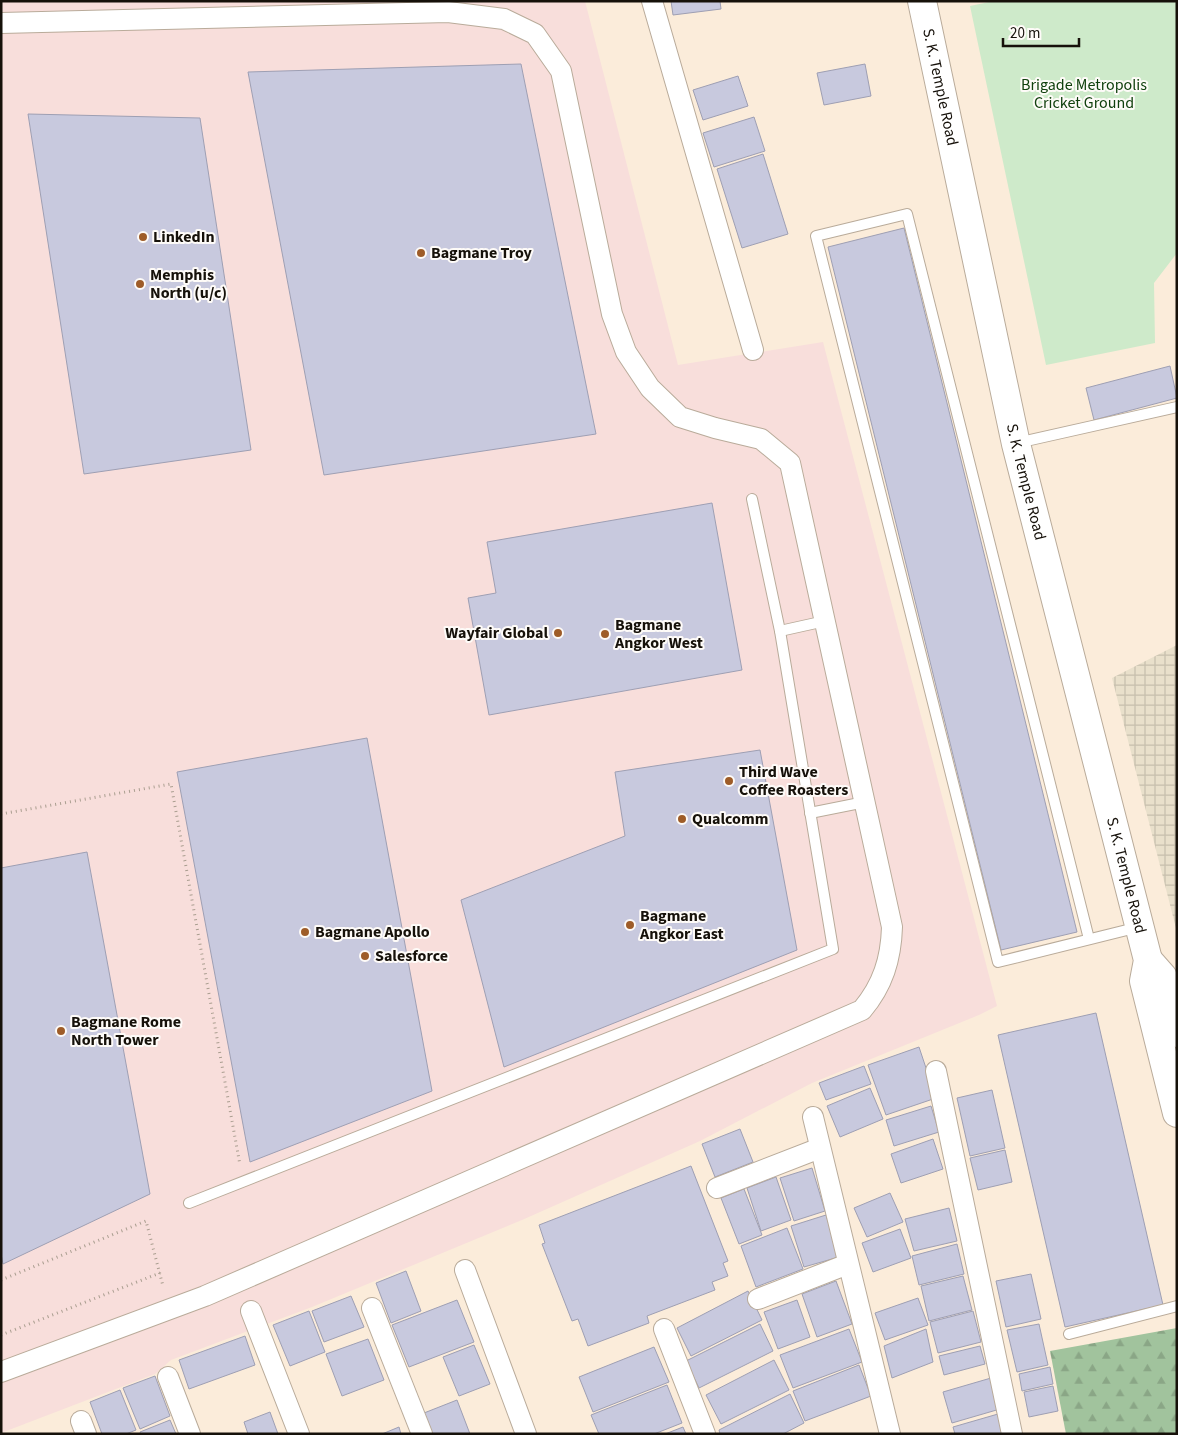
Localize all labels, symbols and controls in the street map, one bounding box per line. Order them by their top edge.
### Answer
scale bar [1003,15,1079,47]
text: 20 m [1010,23,1040,44]
street label: S. K. Temple Road [917,26,963,148]
park label: Brigade Metropolis Cricket Ground [1021,74,1147,114]
place label: LinkedIn [153,226,215,248]
marker: LinkedIn [137,231,149,243]
place label: Bagmane Troy [431,242,533,264]
marker: Bagmane Troy [415,247,427,259]
place label: Memphis North (u/c) [150,264,227,304]
marker: Memphis North (u/c) [134,278,146,290]
street label: S. K. Temple Road [1001,422,1051,542]
place label: Bagmane Angkor West [614,614,703,654]
place label: Wayfair Global [445,622,548,644]
marker: Wayfair Global [552,627,564,639]
marker: Bagmane Angkor West [599,628,611,640]
place label: Third Wave Coffee Roasters [739,761,848,801]
marker: Third Wave Coffee Roasters [723,775,735,787]
place label: Qualcomm [692,808,768,830]
marker: Qualcomm [676,813,688,825]
street label: S. K. Temple Road [1101,815,1152,936]
place label: Bagmane Angkor East [639,905,724,945]
marker: Bagmane Angkor East [624,919,636,931]
place label: Bagmane Apollo [315,921,430,943]
marker: Bagmane Apollo [299,926,311,938]
place label: Salesforce [375,945,448,967]
marker: Salesforce [359,950,371,962]
place label: Bagmane Rome North Tower [71,1011,181,1051]
marker: Bagmane Rome North Tower [55,1025,67,1037]

